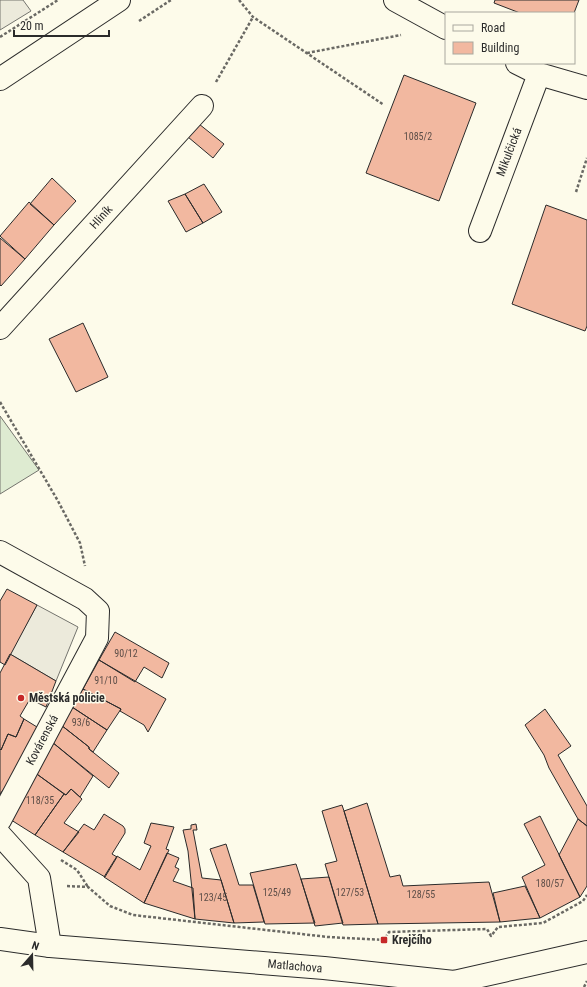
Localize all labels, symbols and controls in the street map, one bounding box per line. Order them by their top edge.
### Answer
scale bar [14,12,109,38]
legend [445,12,575,64]
text: 20 m [20,19,44,33]
text: Road [481,21,505,35]
text: Building [481,41,519,55]
street label: Mikulčická [493,126,525,178]
house number: 1085/2 [404,131,432,142]
street label: Hliník [87,202,116,232]
house number: 90/12 [114,648,138,659]
house number: 91/10 [94,675,118,686]
place label: Městská policie [29,691,105,705]
marker: Městská policie [16,693,26,703]
street label: Kovárenská [23,712,61,767]
house number: 93/6 [72,717,90,728]
house number: 118/35 [26,795,54,806]
house number: 180/57 [536,878,564,889]
house number: 125/49 [263,887,291,898]
house number: 127/53 [336,887,364,898]
house number: 128/55 [407,889,435,900]
house number: 123/45 [199,892,227,903]
place label: Krejčího [392,933,432,947]
north arrow [12,935,52,975]
marker: Krejčího [379,935,389,945]
text: N [30,939,41,953]
street label: Matlachova [267,957,323,975]

